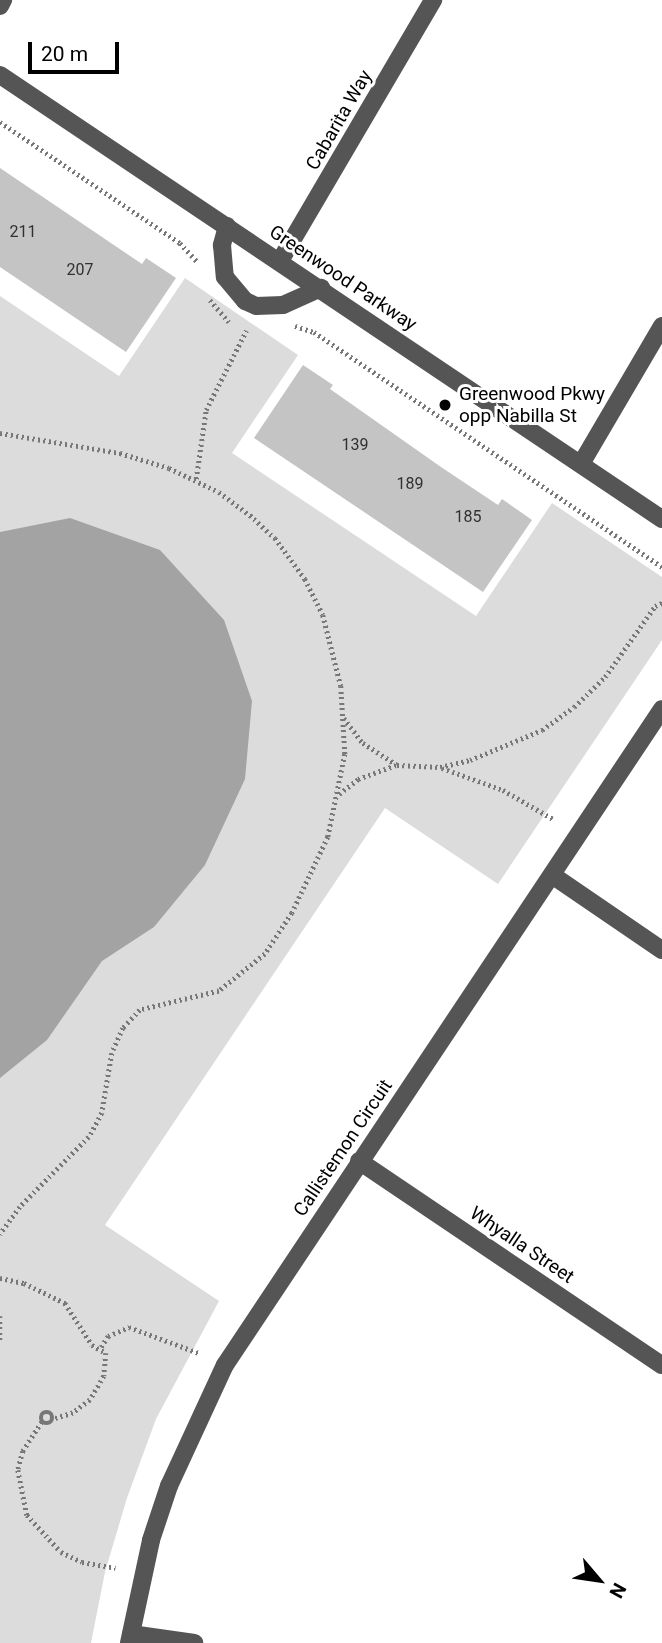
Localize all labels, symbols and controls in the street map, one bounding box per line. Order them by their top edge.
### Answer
scale bar [32,28,122,72]
text: 20 m [41,42,88,66]
street label: Cabarita Way [301,66,377,174]
street label: Greenwood Parkway [265,220,421,336]
house number: 211 [10,222,36,242]
house number: 207 [67,260,93,280]
place label: Greenwood Pkwy opp Nabilla St [459,383,605,427]
marker: Greenwood Pkwy opp Nabilla St [437,397,453,413]
house number: 139 [342,435,368,455]
house number: 189 [397,474,423,494]
house number: 185 [455,507,481,527]
street label: Callistemon Circuit [289,1075,397,1221]
street label: Whyalla Street [466,1202,578,1288]
north arrow [564,1545,634,1615]
text: N [604,1579,631,1602]

